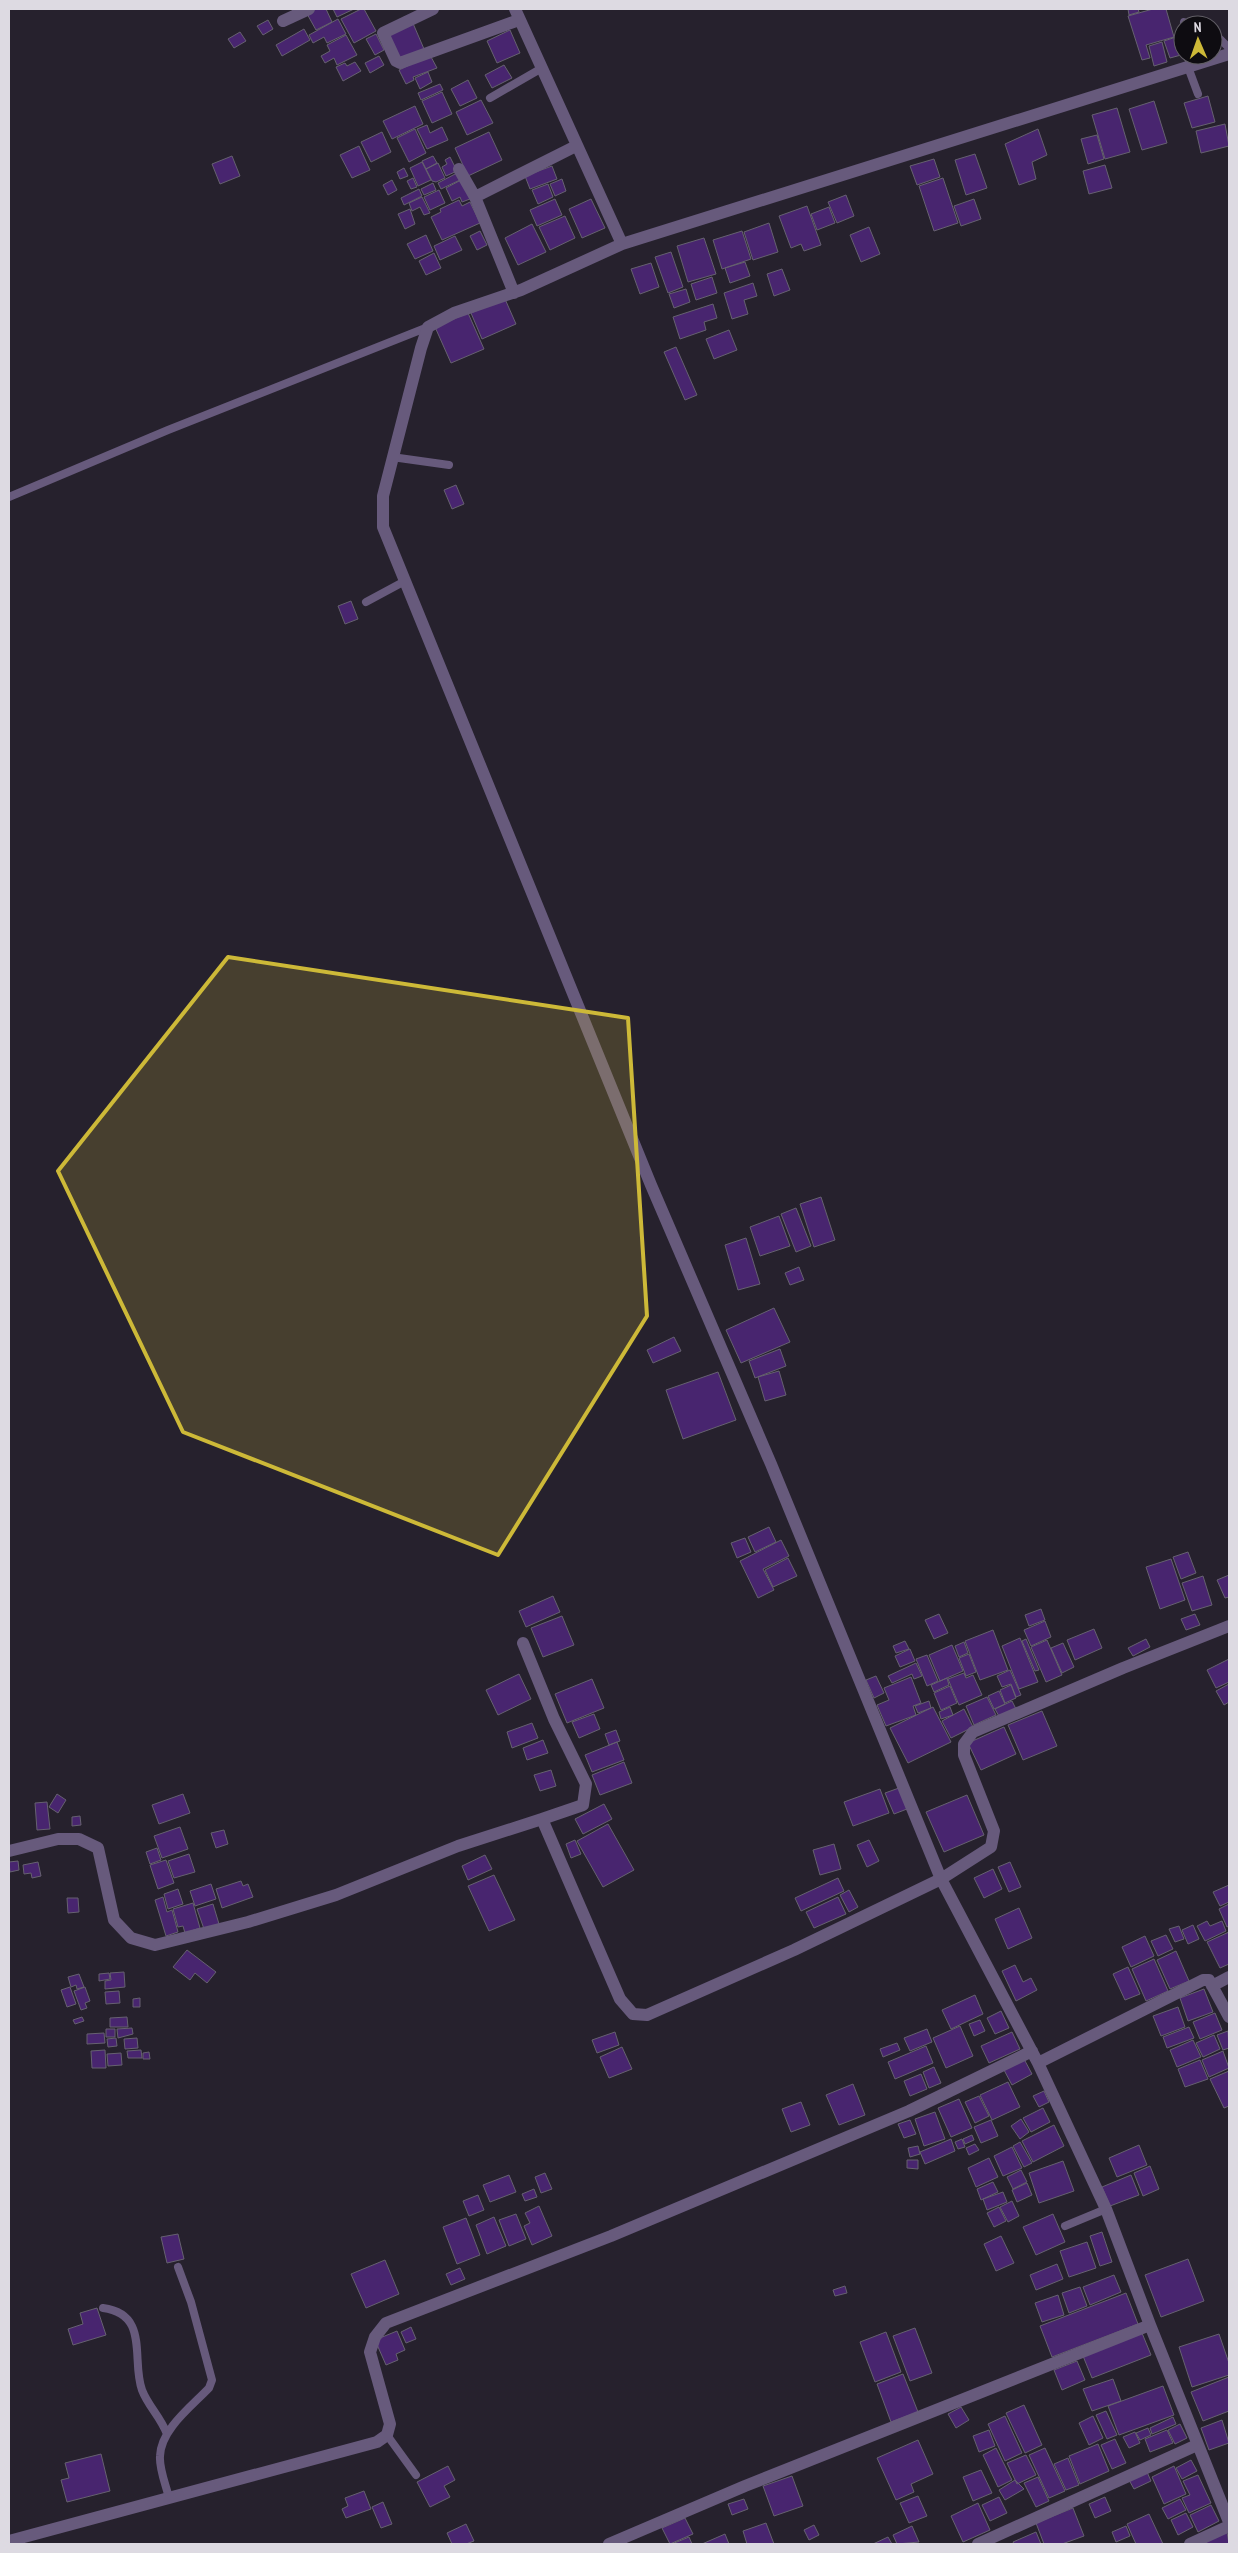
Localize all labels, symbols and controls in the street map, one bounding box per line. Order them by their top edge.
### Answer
north arrow [1173,15,1223,65]
text: N [1193,18,1202,36]

